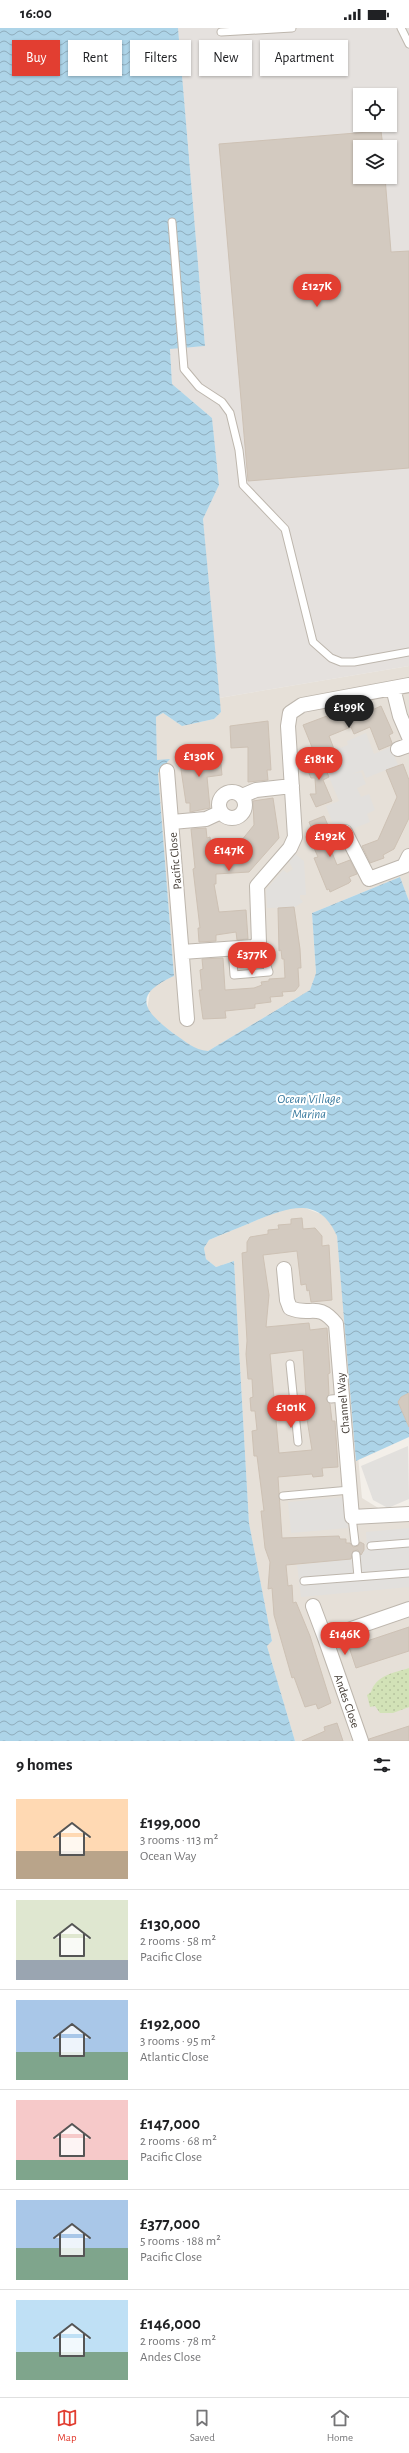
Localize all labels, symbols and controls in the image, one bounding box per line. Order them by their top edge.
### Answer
text: 16:00 [20,6,52,21]
chip: Buy [12,40,60,76]
chip: Rent [68,40,122,76]
chip: Filters [130,40,191,76]
chip: New [199,40,252,76]
chip: Apartment [260,40,348,76]
map controls [353,88,397,184]
button: locate [353,88,397,132]
button: layers [353,140,397,184]
pin: £127K [289,274,345,308]
text: £127K [302,280,332,293]
pin: £199K [321,695,377,729]
text: £199K [334,701,364,714]
pin: £130K [171,744,227,778]
pin: £181K [291,747,347,781]
text: £130K [184,750,214,763]
text: £181K [304,753,334,766]
pin: £192K [302,824,358,858]
text: £192K [315,830,345,843]
street label: Pacific Close [167,832,183,890]
pin: £147K [201,838,257,872]
text: £147K [214,844,244,857]
pin: £377K [224,942,280,976]
text: £377K [237,948,267,961]
water label: Ocean Village Marina [277,1093,341,1121]
street label: Channel Way [334,1372,353,1434]
pin: £101K [263,1395,319,1429]
text: £101K [276,1401,306,1414]
pin: £146K [317,1622,373,1656]
text: £146K [330,1628,360,1641]
street label: Andes Close [332,1672,362,1730]
icon: filters [371,1754,393,1776]
text: 9 homes [16,1756,72,1773]
text: £199,000 [140,1814,201,1831]
icon: home [48,1815,96,1863]
text: 3 rooms · 113 m² [140,1834,218,1847]
text: Ocean Way [140,1850,196,1863]
text: £130,000 [140,1915,200,1932]
icon: home [48,1916,96,1964]
text: 2 rooms · 58 m² [140,1935,216,1948]
text: Pacific Close [140,1951,202,1964]
text: £192,000 [140,2015,200,2032]
icon: home [48,2016,96,2064]
text: 3 rooms · 95 m² [140,2035,215,2048]
text: Atlantic Close [140,2051,209,2064]
text: £147,000 [140,2115,200,2132]
icon: home [48,2116,96,2164]
text: 2 rooms · 68 m² [140,2135,217,2148]
text: Pacific Close [140,2151,202,2164]
text: £377,000 [140,2215,200,2232]
icon: home [48,2216,96,2264]
text: 5 rooms · 188 m² [140,2235,221,2248]
text: Pacific Close [140,2251,202,2264]
text: £146,000 [140,2315,201,2332]
icon: home [48,2316,96,2364]
text: 2 rooms · 78 m² [140,2335,216,2348]
text: Andes Close [140,2351,201,2364]
tab: Map [56,2407,78,2444]
tab: Saved [190,2407,215,2444]
tab: Home [327,2407,353,2444]

